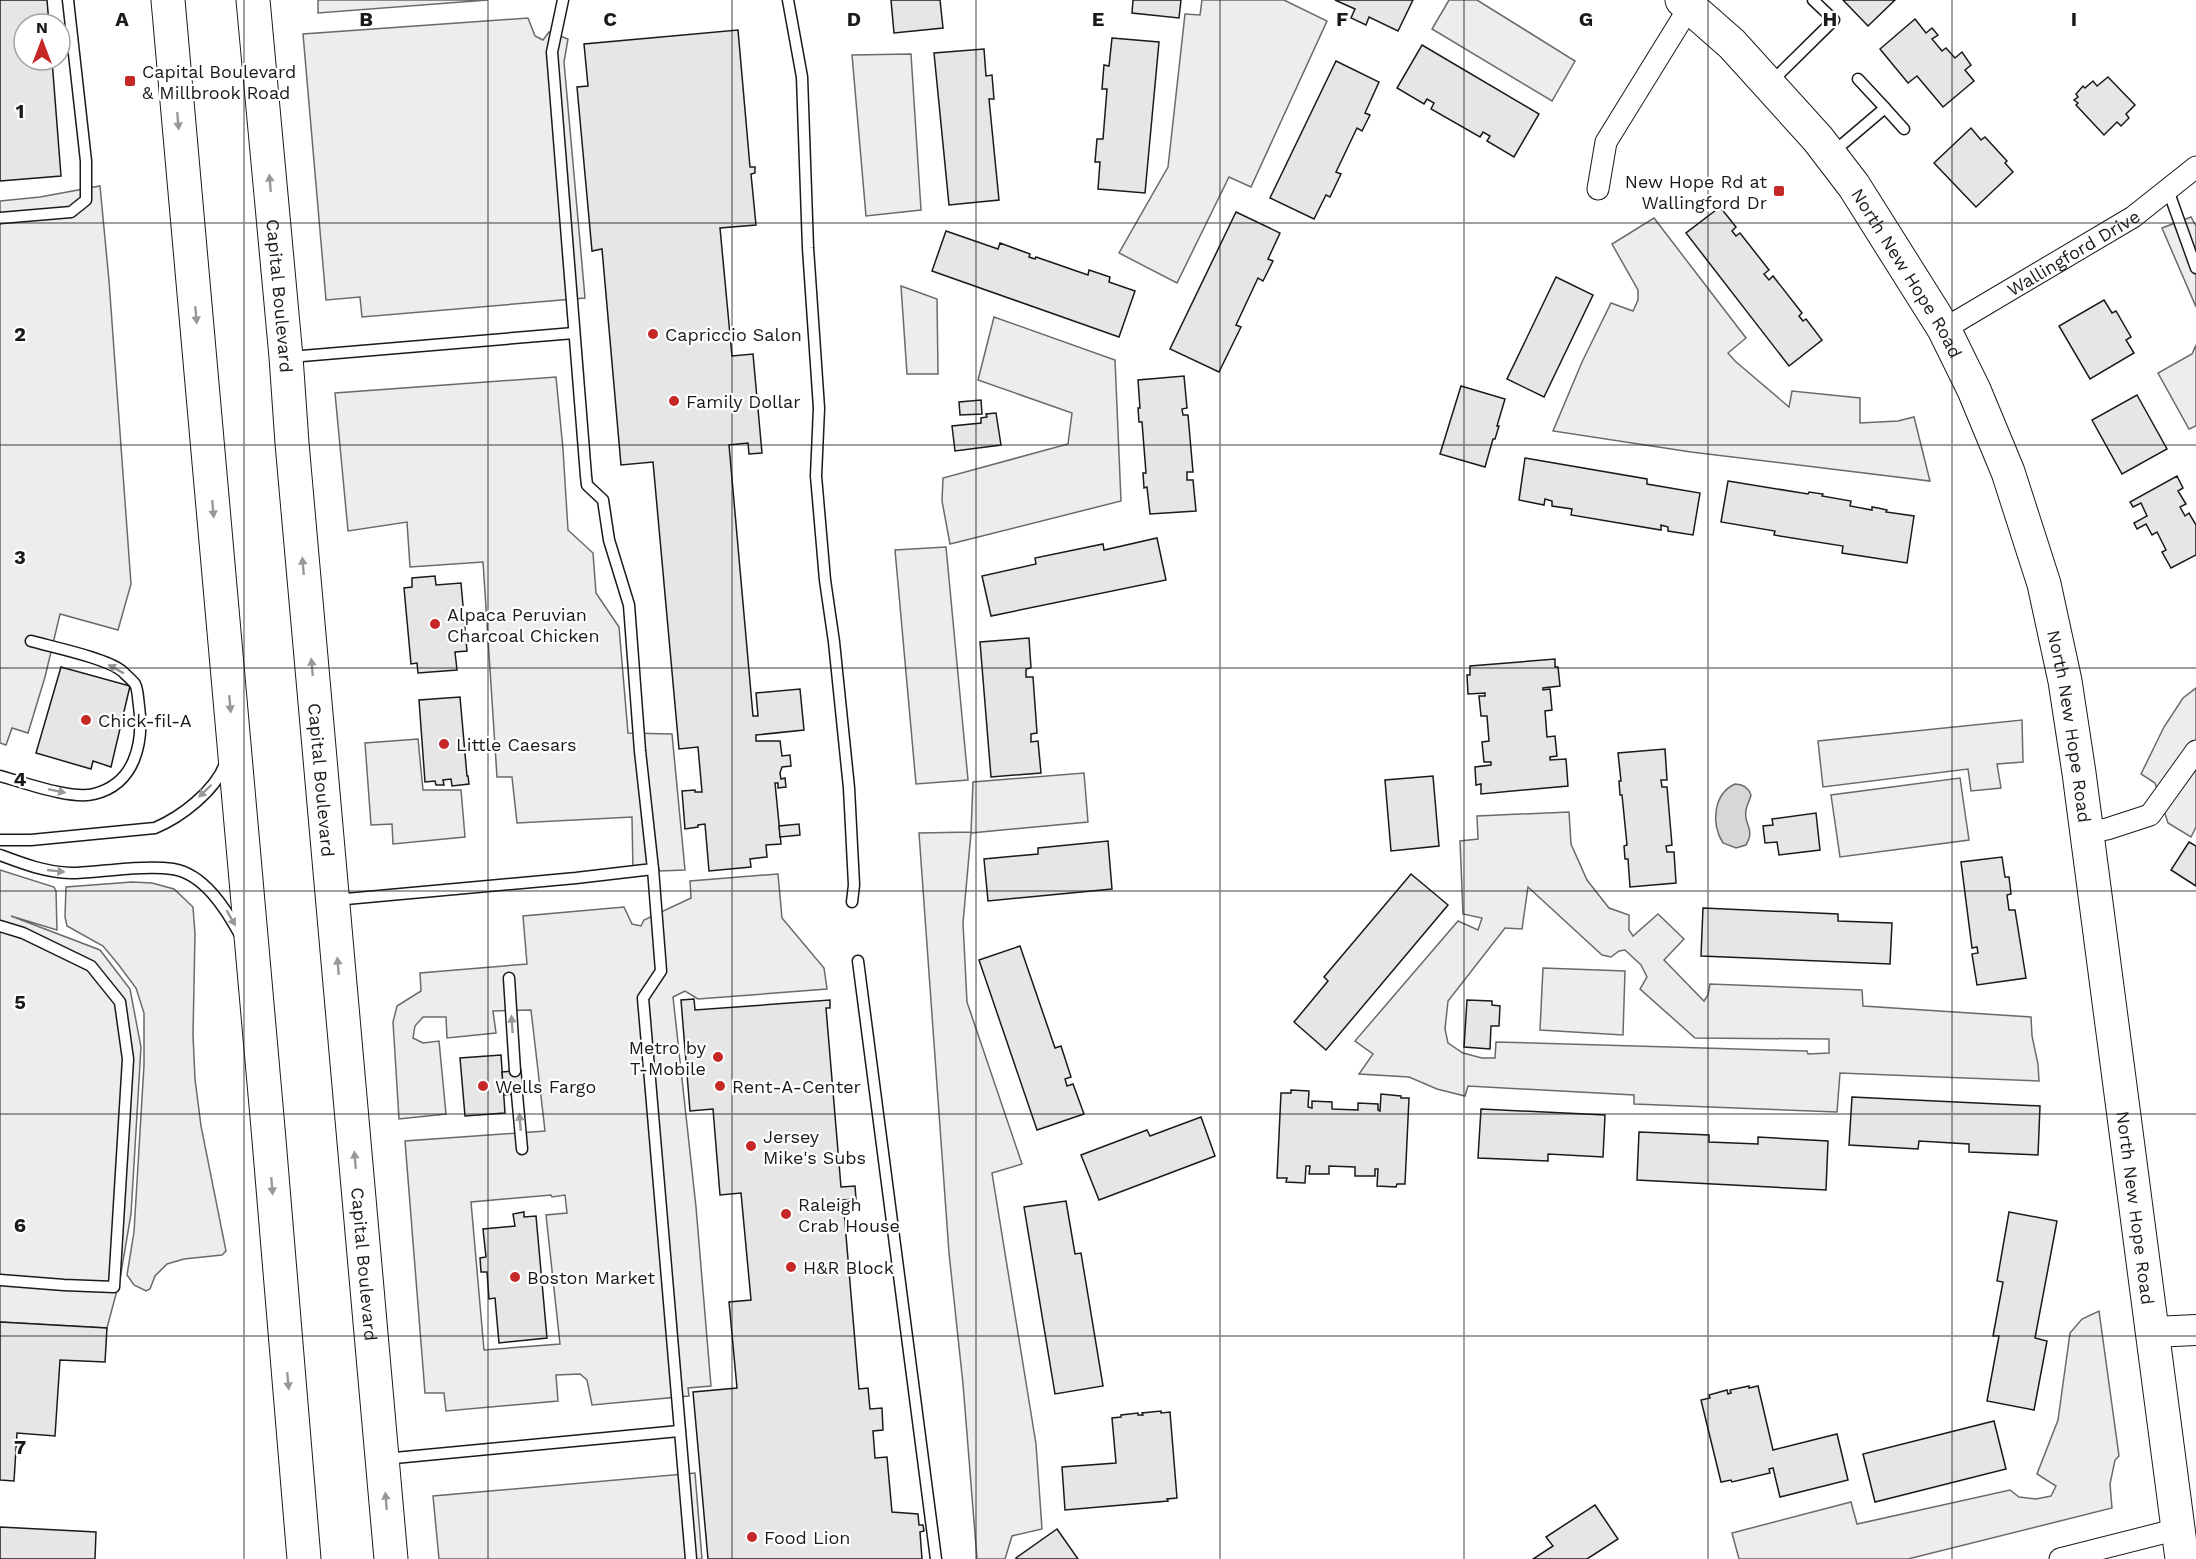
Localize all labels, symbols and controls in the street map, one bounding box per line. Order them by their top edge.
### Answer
text: A [115,7,129,31]
text: B [359,7,373,31]
text: C [603,7,617,31]
text: D [847,7,861,31]
text: E [1092,7,1104,31]
text: F [1336,7,1348,31]
text: G [1579,7,1593,31]
text: H [1823,7,1837,31]
text: I [2071,7,2077,31]
north arrow [12,12,72,72]
text: N [36,18,48,37]
place label: Capital Boulevard & Millbrook Road [142,61,296,103]
marker: Capital Boulevard & Millbrook Road [123,74,137,88]
text: 1 [16,99,24,123]
one-way arrow [173,112,183,131]
place label: New Hope Rd at Wallingford Dr [1625,171,1767,213]
one-way arrow [265,173,275,192]
marker: New Hope Rd at Wallingford Dr [1772,184,1786,198]
street label: North New Hope Road [1847,184,1967,361]
street label: Wallingford Drive [2003,205,2144,300]
street label: Capital Boulevard [263,218,298,373]
one-way arrow [191,306,200,325]
text: 2 [14,322,26,346]
place label: Capriccio Salon [665,324,802,345]
marker: Capriccio Salon [646,327,660,341]
place label: Family Dollar [686,391,801,412]
marker: Family Dollar [667,394,681,408]
one-way arrow [208,500,218,519]
text: 3 [14,545,26,569]
one-way arrow [298,556,308,575]
place label: Alpaca Peruvian Charcoal Chicken [447,604,600,646]
marker: Alpaca Peruvian Charcoal Chicken [428,617,442,631]
street label: North New Hope Road [2044,628,2096,824]
one-way arrow [307,657,317,676]
one-way arrow [107,664,124,674]
one-way arrow [225,694,235,713]
street label: Capital Boulevard [305,702,339,858]
place label: Chick-fil-A [98,710,192,731]
marker: Chick-fil-A [79,713,93,727]
place label: Little Caesars [456,734,577,755]
marker: Little Caesars [437,737,451,751]
text: 4 [14,767,27,791]
one-way arrow [199,784,213,798]
one-way arrow [47,787,66,796]
one-way arrow [46,866,65,876]
one-way arrow [225,910,236,926]
one-way arrow [333,956,343,975]
text: 5 [14,990,26,1014]
one-way arrow [507,1015,517,1034]
place label: Metro by T-Mobile [629,1037,707,1079]
marker: Metro by T-Mobile [711,1050,725,1064]
place label: Wells Fargo [495,1076,596,1097]
place label: Rent-A-Center [732,1076,861,1097]
marker: Wells Fargo [476,1079,490,1093]
marker: Rent-A-Center [713,1079,727,1093]
street label: North New Hope Road [2113,1109,2159,1306]
one-way arrow [515,1112,525,1131]
place label: Jersey Mike's Subs [763,1126,866,1168]
marker: Jersey Mike's Subs [744,1139,758,1153]
one-way arrow [350,1151,360,1170]
one-way arrow [268,1177,277,1196]
street label: Capital Boulevard [348,1186,382,1342]
place label: Raleigh Crab House [798,1194,900,1236]
marker: Raleigh Crab House [779,1207,793,1221]
text: 6 [14,1213,26,1237]
place label: H&R Block [803,1257,894,1278]
marker: H&R Block [784,1260,798,1274]
place label: Boston Market [527,1267,655,1288]
marker: Boston Market [508,1270,522,1284]
one-way arrow [283,1371,293,1390]
text: 7 [14,1435,26,1459]
one-way arrow [381,1491,391,1510]
place label: Food Lion [764,1527,851,1548]
marker: Food Lion [745,1530,759,1544]

